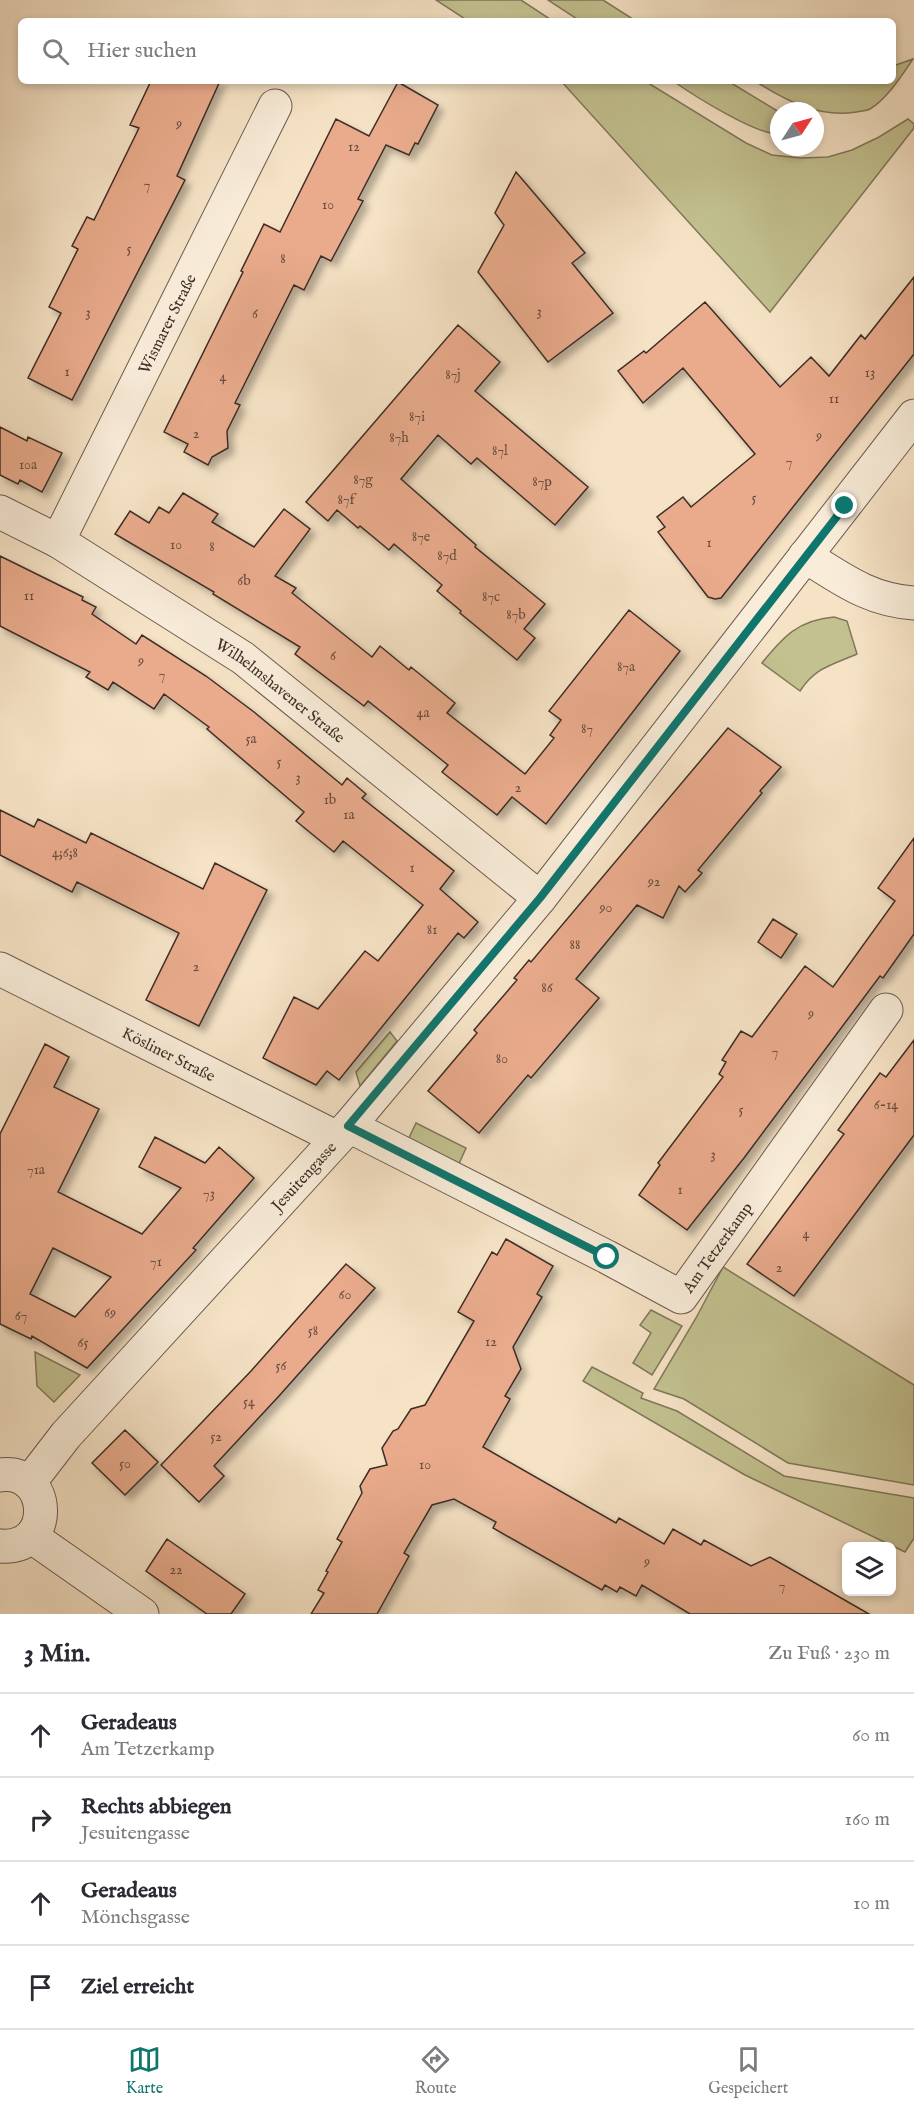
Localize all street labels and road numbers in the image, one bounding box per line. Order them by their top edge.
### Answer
street label: Wismarer Straße [135,271,202,378]
street label: Wilhelmshavener Straße [211,635,348,748]
street label: Kösliner Straße [118,1024,218,1087]
street label: Jesuitengasse [267,1138,342,1218]
street label: Am Tetzerkamp [679,1199,758,1298]

